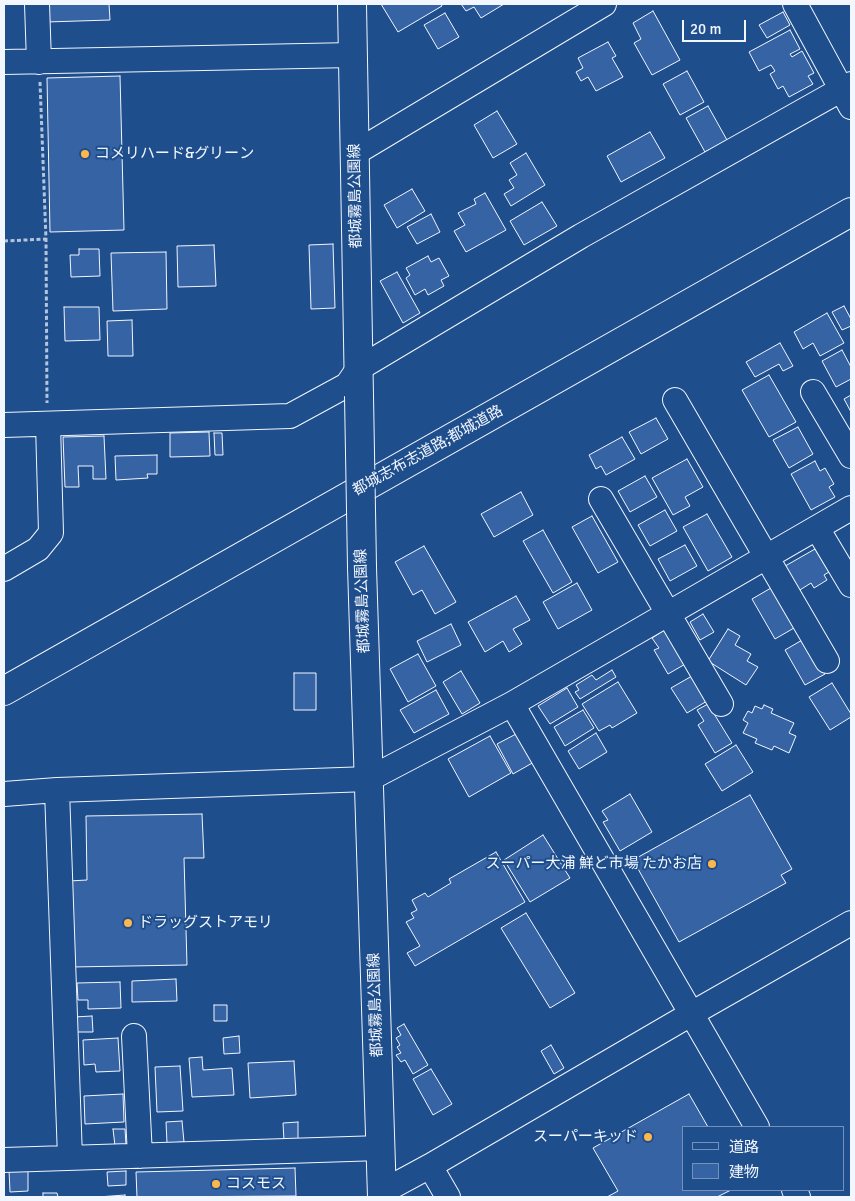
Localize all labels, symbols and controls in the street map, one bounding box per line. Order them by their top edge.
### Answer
scale bar [685,10,749,42]
text: 20 m [690,20,721,38]
street label: 都城霧島公園線 [346,143,366,249]
place label: コメリハード&グリーン [95,145,254,163]
marker: コメリハード&グリーン [79,148,91,160]
street label: 都城志布志道路;都城道路 [350,402,506,500]
street label: 都城霧島公園線 [352,548,374,654]
place label: スーパー大浦 鮮ど市場 たかお店 [485,855,702,873]
marker: スーパー大浦 鮮ど市場 たかお店 [706,858,718,870]
place label: ドラッグストアモリ [138,914,273,932]
marker: ドラッグストアモリ [122,917,134,929]
street label: 都城霧島公園線 [365,952,387,1058]
legend [682,1126,845,1191]
place label: スーパーキッド [533,1128,638,1146]
marker: スーパーキッド [642,1131,654,1143]
text: 道路 [729,1138,759,1156]
text: 建物 [729,1163,759,1181]
place label: コスモス [226,1175,286,1193]
marker: コスモス [210,1178,222,1190]

